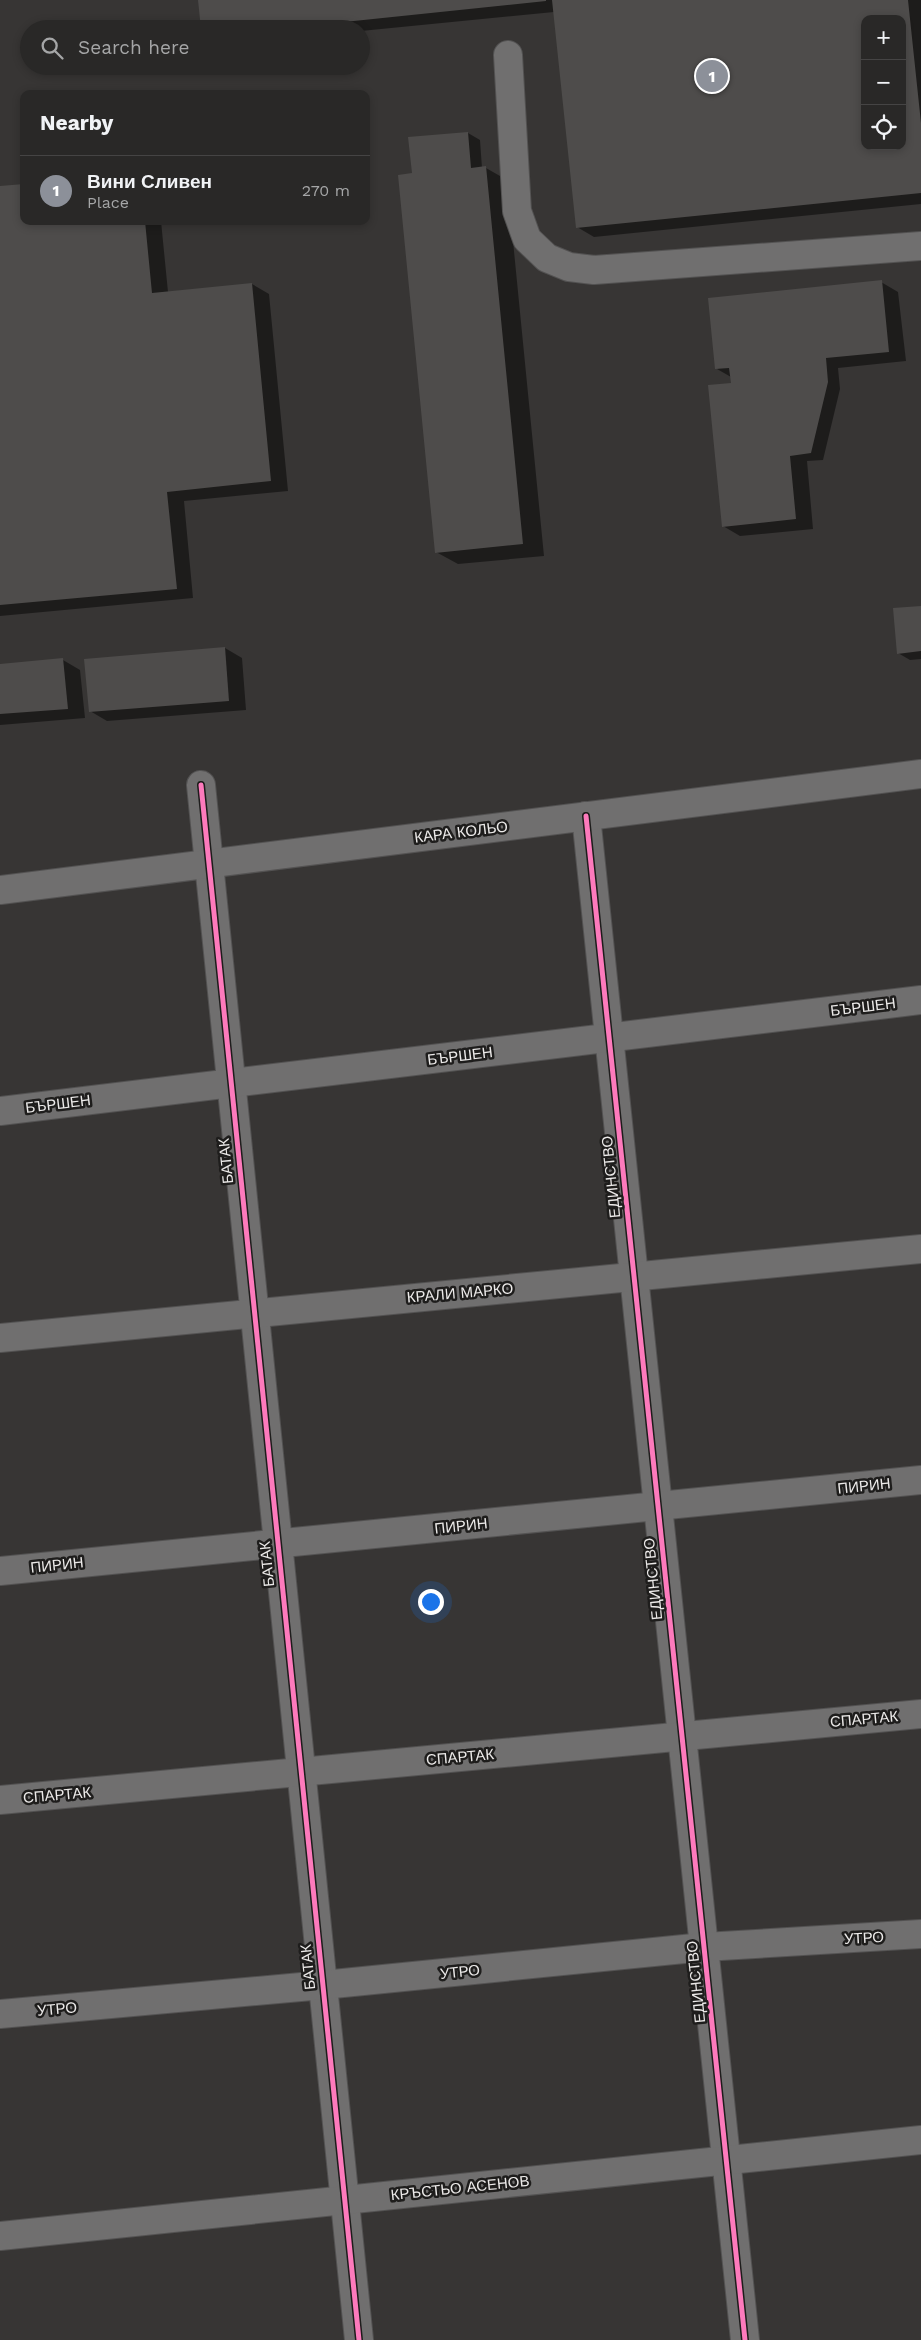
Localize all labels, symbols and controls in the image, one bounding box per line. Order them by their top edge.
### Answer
map controls [861,15,906,150]
button: + [861,15,906,60]
search box [20,20,370,75]
icon: search [38,34,66,62]
text: Search here [78,36,189,59]
pin: 1 [696,57,728,95]
button: − [861,60,906,105]
button: locate [861,105,906,150]
text: Nearby [40,110,113,135]
text: Вини Сливен [87,170,212,193]
text: 1 [53,181,59,200]
text: 270 m [302,181,350,200]
text: Place [87,193,129,212]
street label: КАРА КОЛЬО [413,817,509,847]
street label: БЪРШЕН [829,994,897,1020]
street label: БЪРШЕН [426,1043,494,1069]
street label: БЪРШЕН [24,1091,92,1117]
street label: ЕДИНСТВО [598,1135,624,1219]
street label: БАТАК [215,1137,237,1185]
street label: КРАЛИ МАРКО [406,1279,514,1307]
street label: ПИРИН [837,1474,891,1498]
street label: ПИРИН [434,1514,488,1538]
street label: ЕДИНСТВО [640,1537,666,1621]
street label: БАТАК [256,1540,278,1588]
street label: ПИРИН [30,1553,84,1577]
your location [418,1589,444,1615]
street label: СПАРТАК [829,1707,899,1731]
street label: СПАРТАК [425,1745,495,1769]
street label: СПАРТАК [22,1783,92,1807]
street label: УТРО [844,1928,884,1948]
street label: ЕДИНСТВО [683,1940,709,2024]
street label: БАТАК [297,1943,319,1991]
street label: УТРО [439,1961,481,1983]
street label: УТРО [36,1998,78,2020]
street label: КРЪСТЬО АСЕНОВ [390,2172,530,2204]

